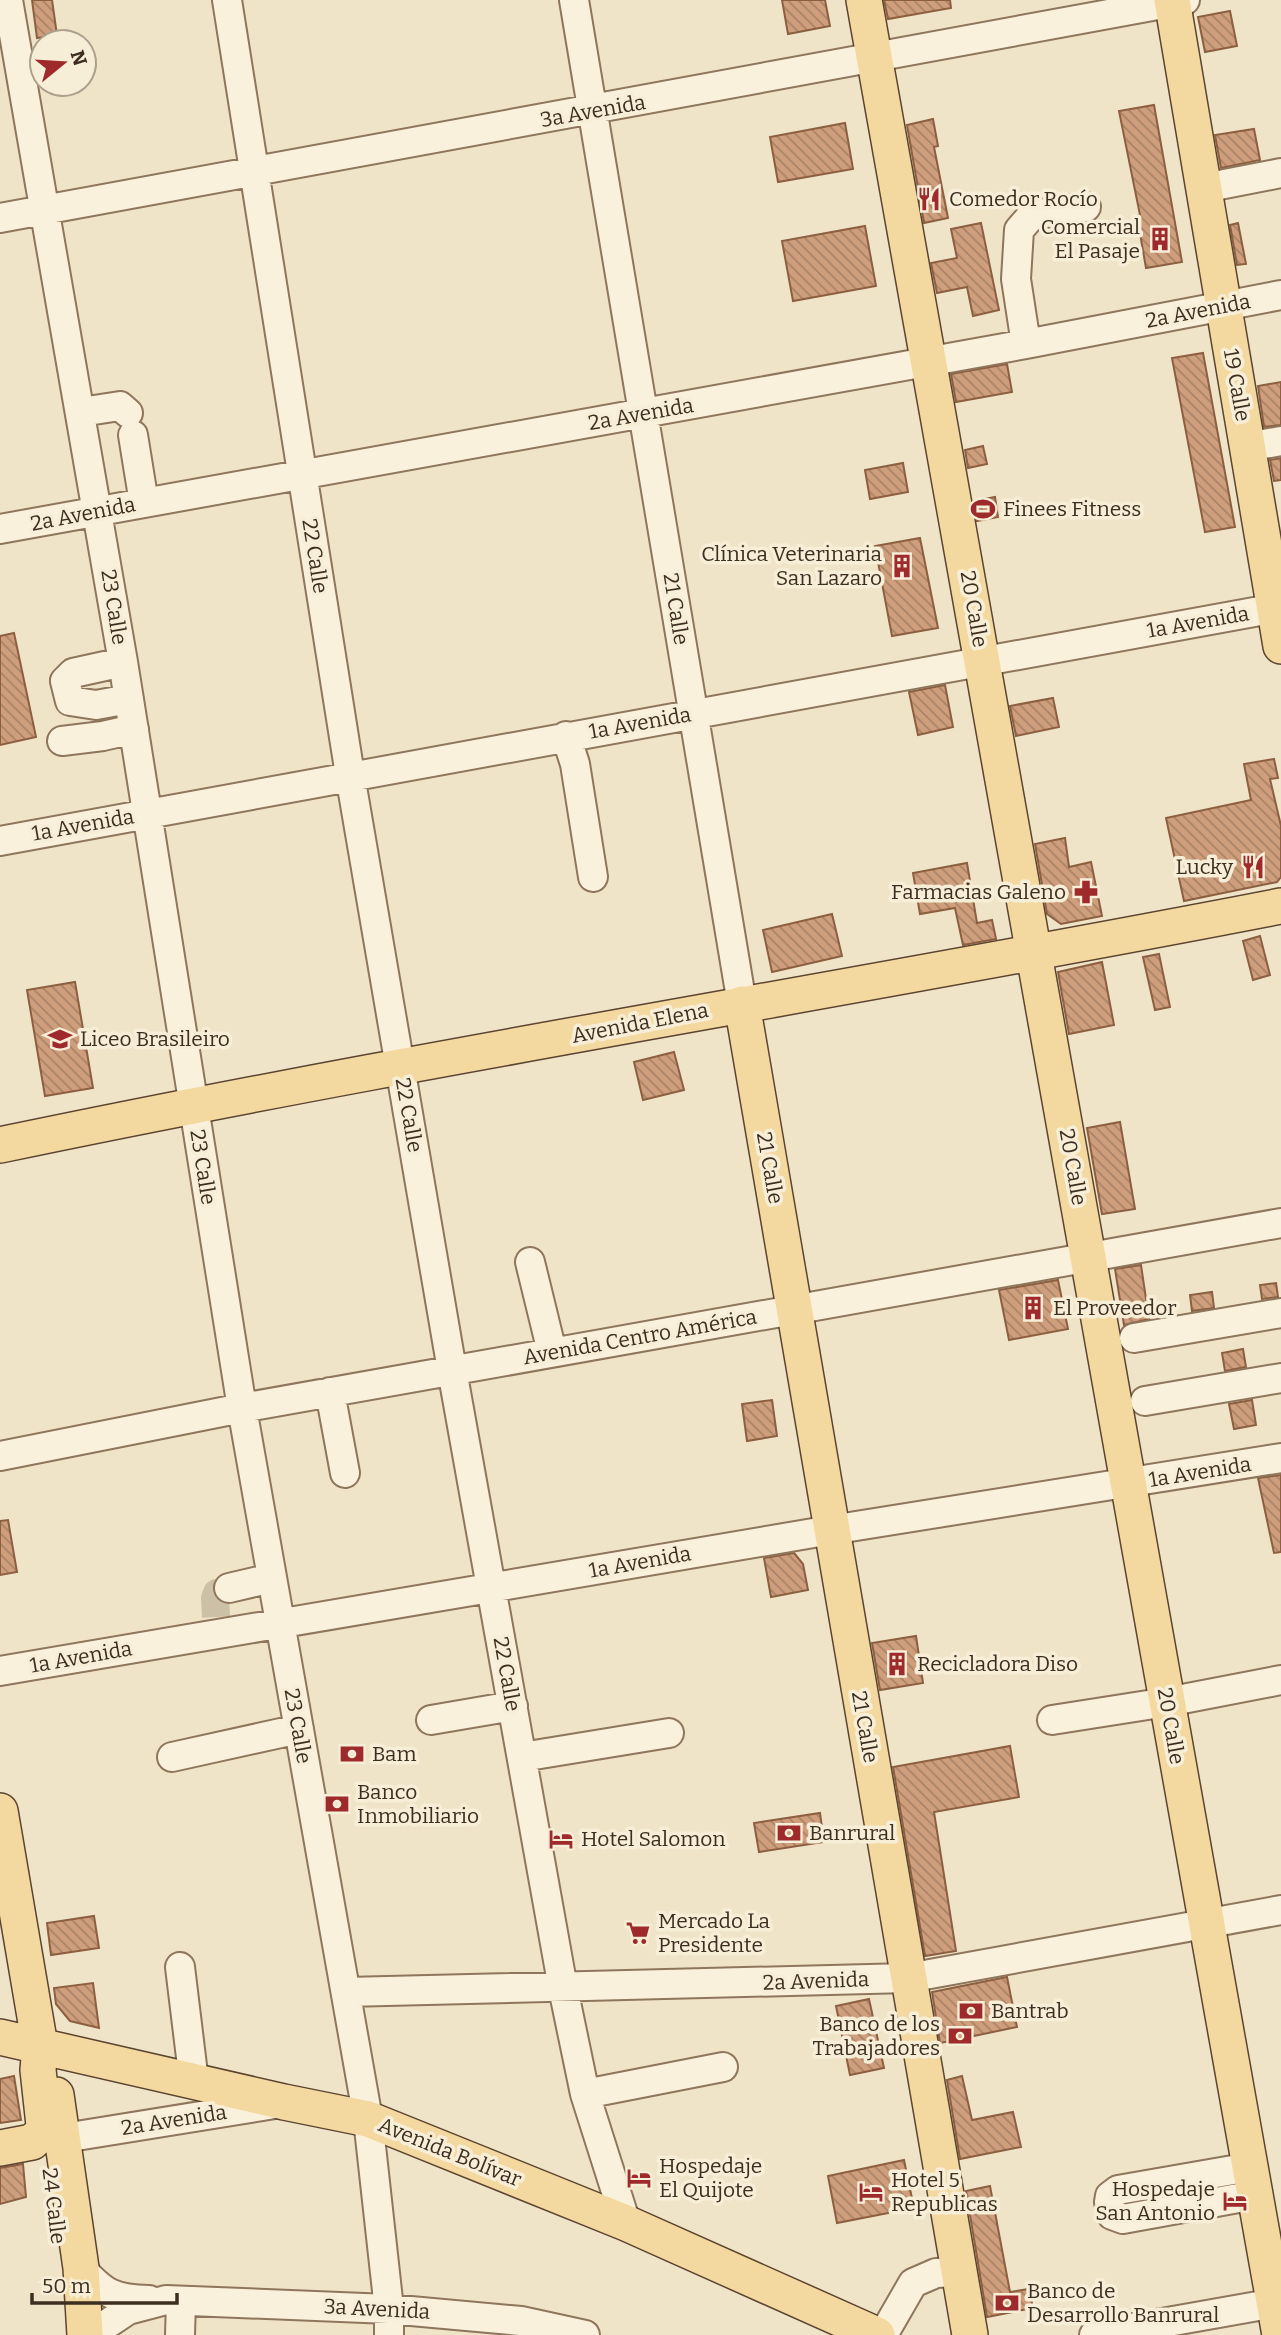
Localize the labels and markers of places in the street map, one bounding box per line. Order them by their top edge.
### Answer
restaurant icon: Comedor Rocío [915,185,943,213]
place label: Comedor Rocío [949,186,1098,212]
place label: Comercial El Pasaje [1041,214,1140,264]
building icon: Comercial El Pasaje [1146,225,1174,253]
sports icon: Finees Fitness [969,495,997,523]
place label: Finees Fitness [1003,496,1141,522]
place label: Clínica Veterinaria San Lazaro [701,541,883,591]
building icon: Clínica Veterinaria San Lazaro [888,552,916,580]
restaurant icon: Lucky [1239,853,1267,881]
place label: Lucky [1175,854,1234,880]
pharmacy icon: Farmacias Galeno [1072,878,1100,906]
place label: Farmacias Galeno [891,879,1066,905]
school or university icon: Liceo Brasileiro [46,1025,74,1053]
place label: Liceo Brasileiro [80,1026,230,1052]
building icon: El Proveedor [1019,1294,1047,1322]
place label: El Proveedor [1053,1295,1177,1321]
building icon: Recicladora Diso [883,1650,911,1678]
place label: Recicladora Diso [917,1651,1078,1677]
bank icon: Bam [338,1740,366,1768]
place label: Bam [372,1741,417,1767]
place label: Banco Inmobiliario [357,1779,479,1829]
bank icon: Banco Inmobiliario [323,1790,351,1818]
bank icon: Banrural [775,1819,803,1847]
place label: Banrural [809,1820,895,1846]
hotel icon: Hotel Salomon [547,1825,575,1853]
place label: Hotel Salomon [581,1826,726,1852]
place label: Mercado La Presidente [658,1908,771,1958]
supermarket icon: Mercado La Presidente [624,1919,652,1947]
bank icon: Bantrab [957,1997,985,2025]
place label: Bantrab [991,1998,1069,2024]
place label: Banco de los Trabajadores [812,2011,940,2061]
bank icon: Banco de los Trabajadores [946,2022,974,2050]
place label: Hospedaje El Quijote [659,2153,762,2203]
hotel icon: Hospedaje El Quijote [625,2164,653,2192]
place label: Hotel 5 Republicas [891,2167,998,2217]
place label: Hospedaje San Antonio [1095,2176,1215,2226]
hotel icon: Hotel 5 Republicas [857,2178,885,2206]
hotel icon: Hospedaje San Antonio [1221,2187,1249,2215]
place label: Banco de Desarrollo Banrural [1027,2278,1219,2328]
bank icon: Banco de Desarrollo Banrural [993,2289,1021,2317]

